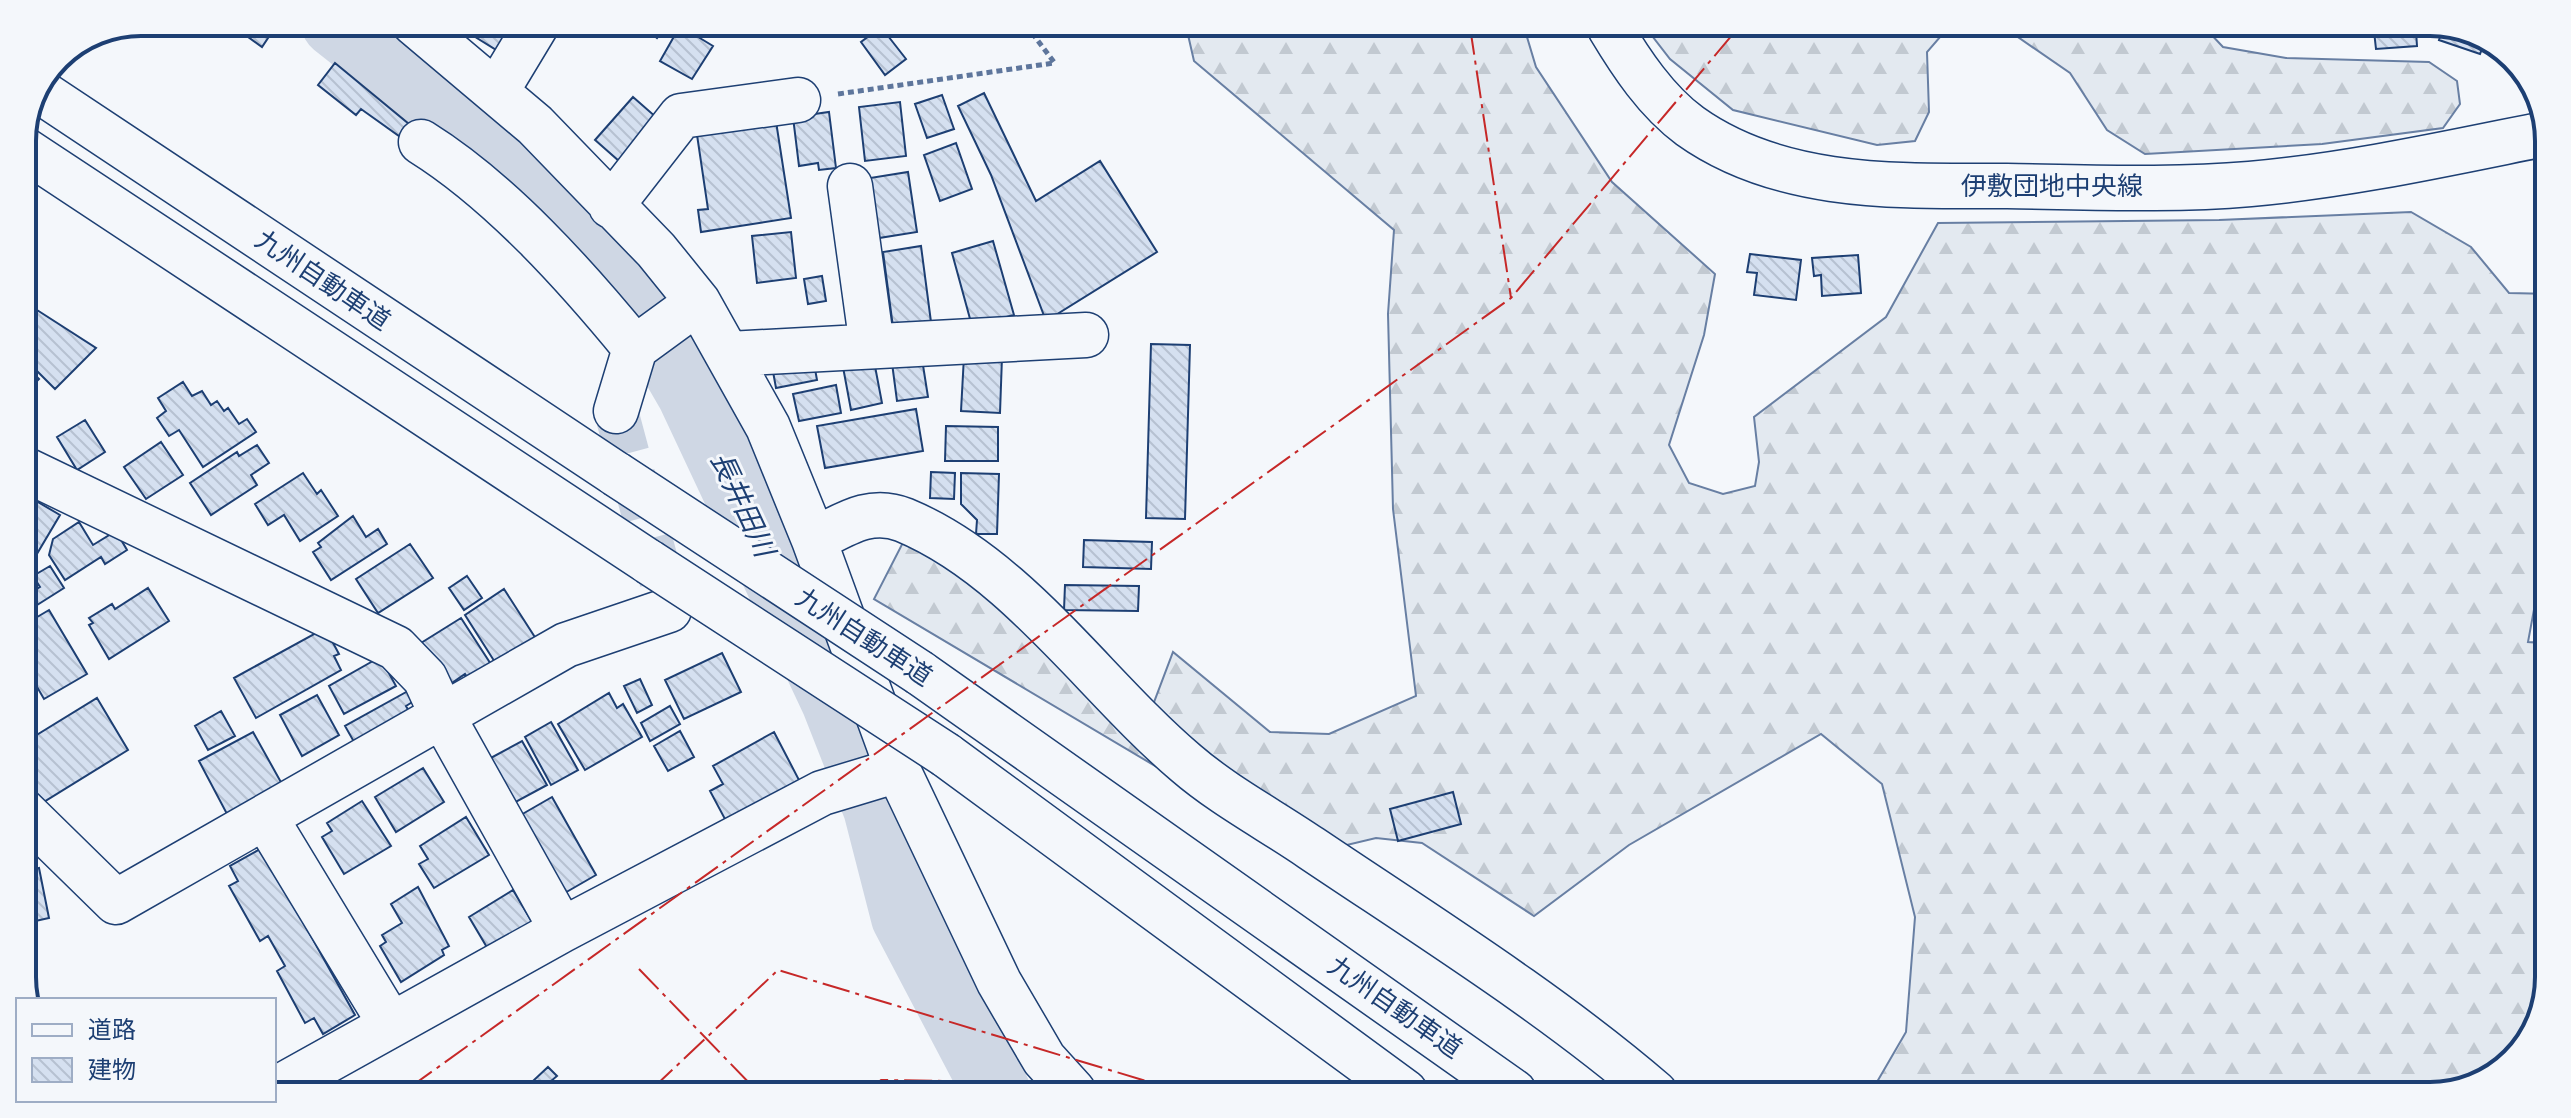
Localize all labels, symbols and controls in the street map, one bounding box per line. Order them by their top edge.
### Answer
street label: 伊敷団地中央線 [1961,171,2143,201]
street label: 九州自動車道 [250,224,396,336]
water label: 長井田川 [704,446,782,565]
street label: 九州自動車道 [790,582,938,692]
street label: 九州自動車道 [1322,950,1468,1064]
legend [16,998,276,1102]
text: 道路 [88,1016,136,1044]
text: 建物 [88,1056,136,1084]

